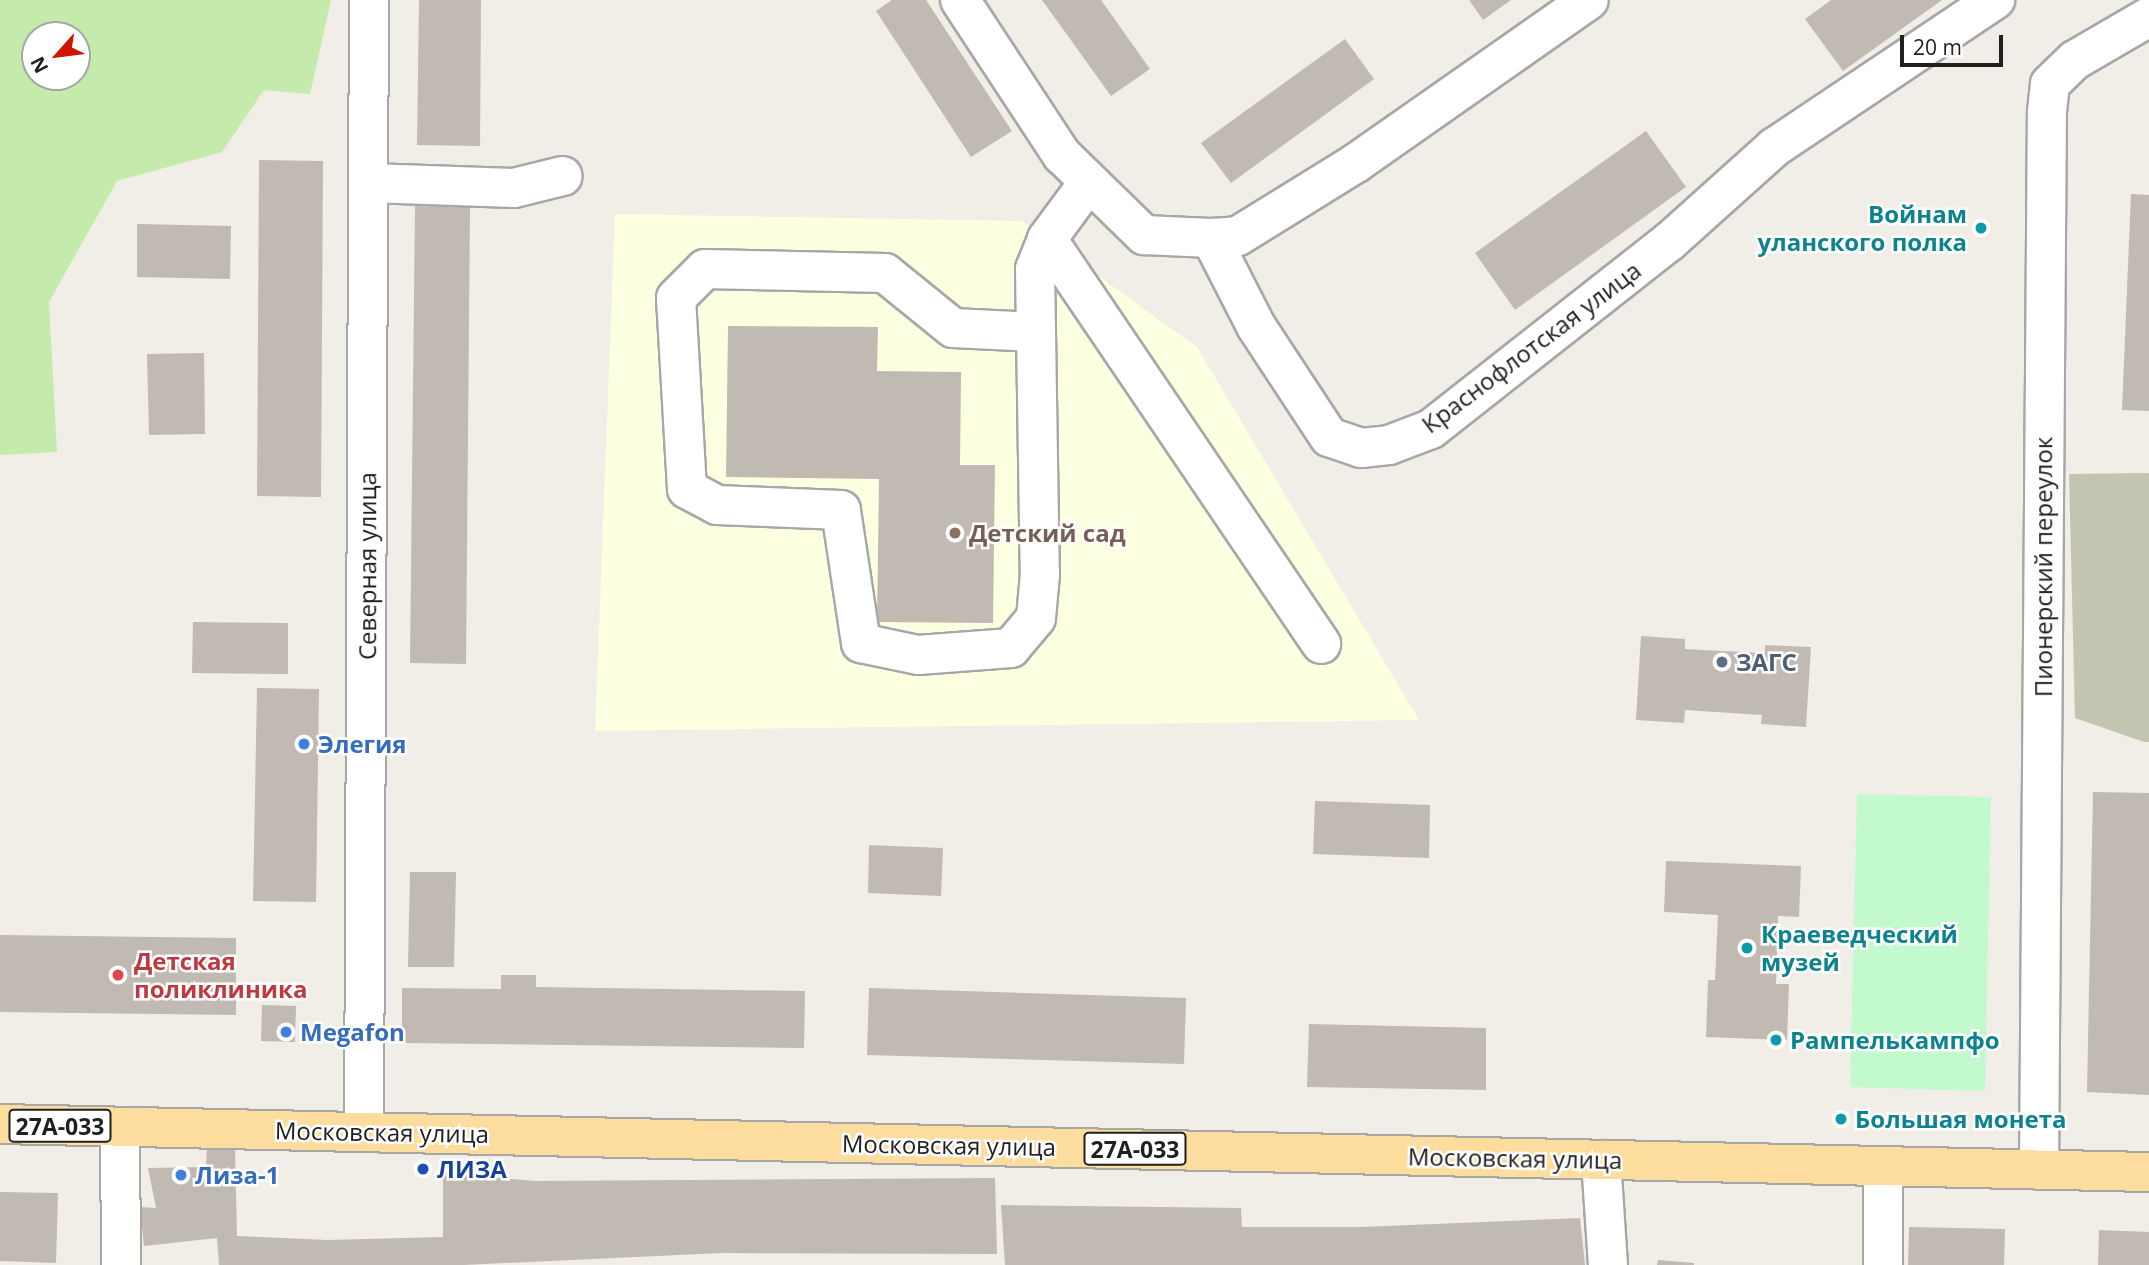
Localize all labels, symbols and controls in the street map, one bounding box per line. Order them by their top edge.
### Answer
north arrow [21,21,91,91]
scale bar [1904,21,2007,65]
text: 20 m [1913,33,1962,61]
text: N [24,52,54,78]
place label: Войнам уланского полка [1758,200,1967,256]
marker: Войнам уланского полка [1973,220,1989,236]
street label: Краснофлотская улица [1416,255,1646,439]
street label: Пионерский переулок [2029,437,2057,697]
street label: Северная улица [353,472,381,660]
place label: Детский сад [969,519,1126,547]
marker: Детский сад [947,525,963,541]
place label: ЗАГС [1736,648,1797,676]
marker: ЗАГС [1714,654,1730,670]
place label: Элегия [318,730,407,758]
marker: Элегия [296,736,312,752]
place label: Краеведческий музей [1761,920,1958,976]
marker: Краеведческий музей [1739,940,1755,956]
place label: Детская поликлиника [134,947,307,1003]
marker: Детская поликлиника [108,965,128,985]
place label: Megafon [300,1018,405,1046]
marker: Megafon [278,1024,294,1040]
place label: Рампелькампфо [1790,1026,2000,1054]
marker: Рампелькампфо [1768,1032,1784,1048]
place label: Большая монета [1855,1105,2067,1133]
road number: 27А-033 [7,1106,112,1146]
marker: Большая монета [1833,1111,1849,1127]
street label: Московская улица [275,1116,489,1148]
street label: Московская улица [842,1129,1056,1161]
road number: 27А-033 [1082,1130,1188,1168]
street label: Московская улица [1408,1142,1622,1174]
place label: ЛИЗА [437,1155,507,1183]
place label: Лиза-1 [195,1161,279,1189]
marker: ЛИЗА [415,1161,431,1177]
marker: Лиза-1 [173,1167,189,1183]

